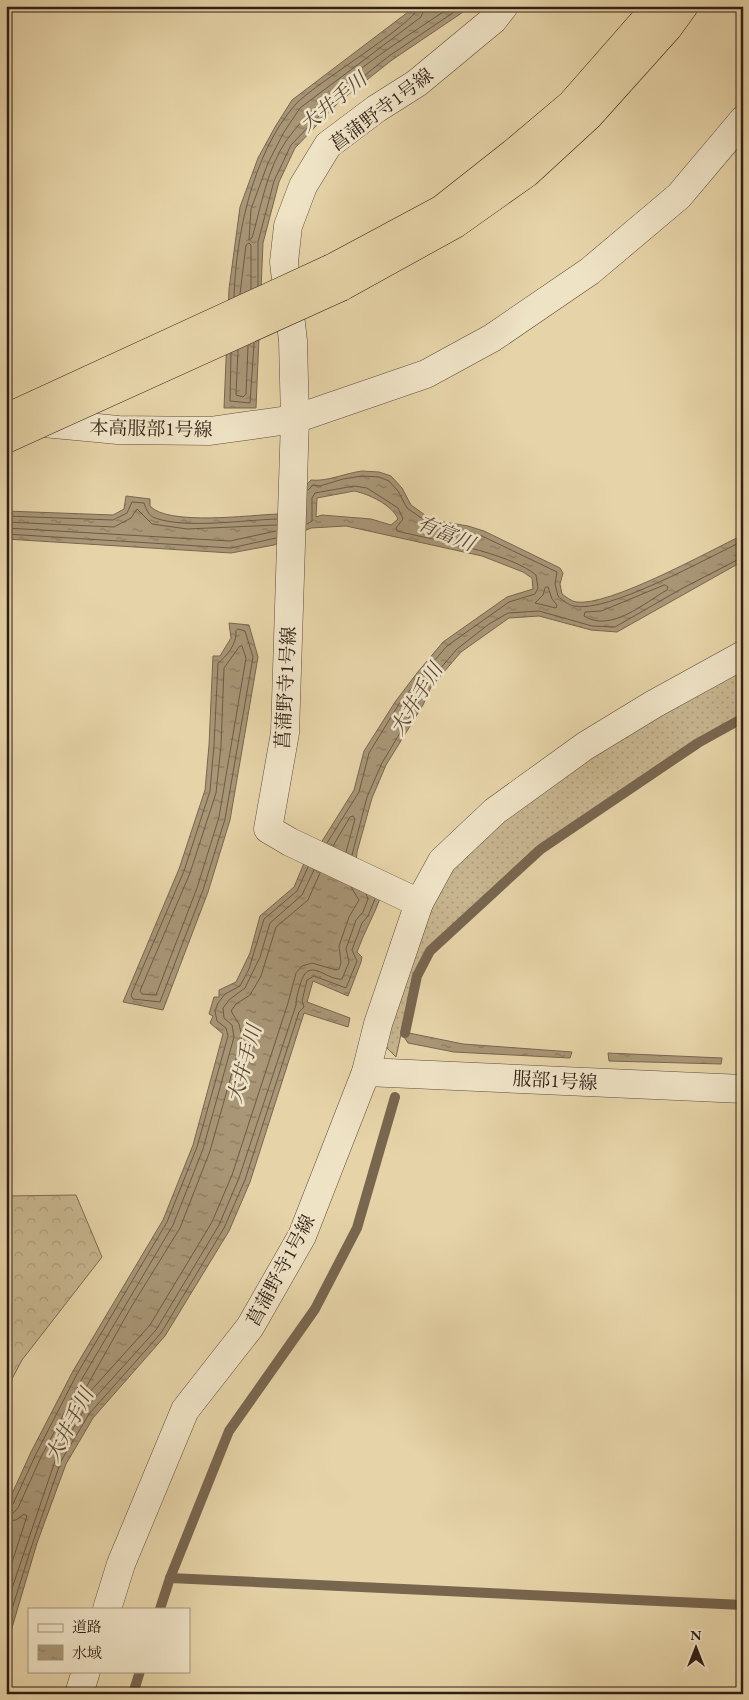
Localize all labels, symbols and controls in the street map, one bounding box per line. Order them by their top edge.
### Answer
street label: 菖蒲野寺1号線 [325,62,438,156]
water label: 大井手川 [294,65,374,138]
street label: 本高服部1号線 [89,415,213,442]
water label: 有富川 [413,509,481,557]
street label: 菖蒲野寺1号線 [270,626,301,750]
water label: 大井手川 [384,656,449,740]
water label: 大井手川 [221,1020,267,1106]
street label: 服部1号線 [512,1066,598,1095]
street label: 菖蒲野寺1号線 [241,1210,320,1330]
water label: 大井手川 [39,1382,100,1466]
legend [28,1608,190,1672]
text: 道路 [72,1617,102,1636]
north arrow [672,1622,722,1672]
text: N [690,1626,702,1644]
text: 水域 [72,1643,102,1662]

